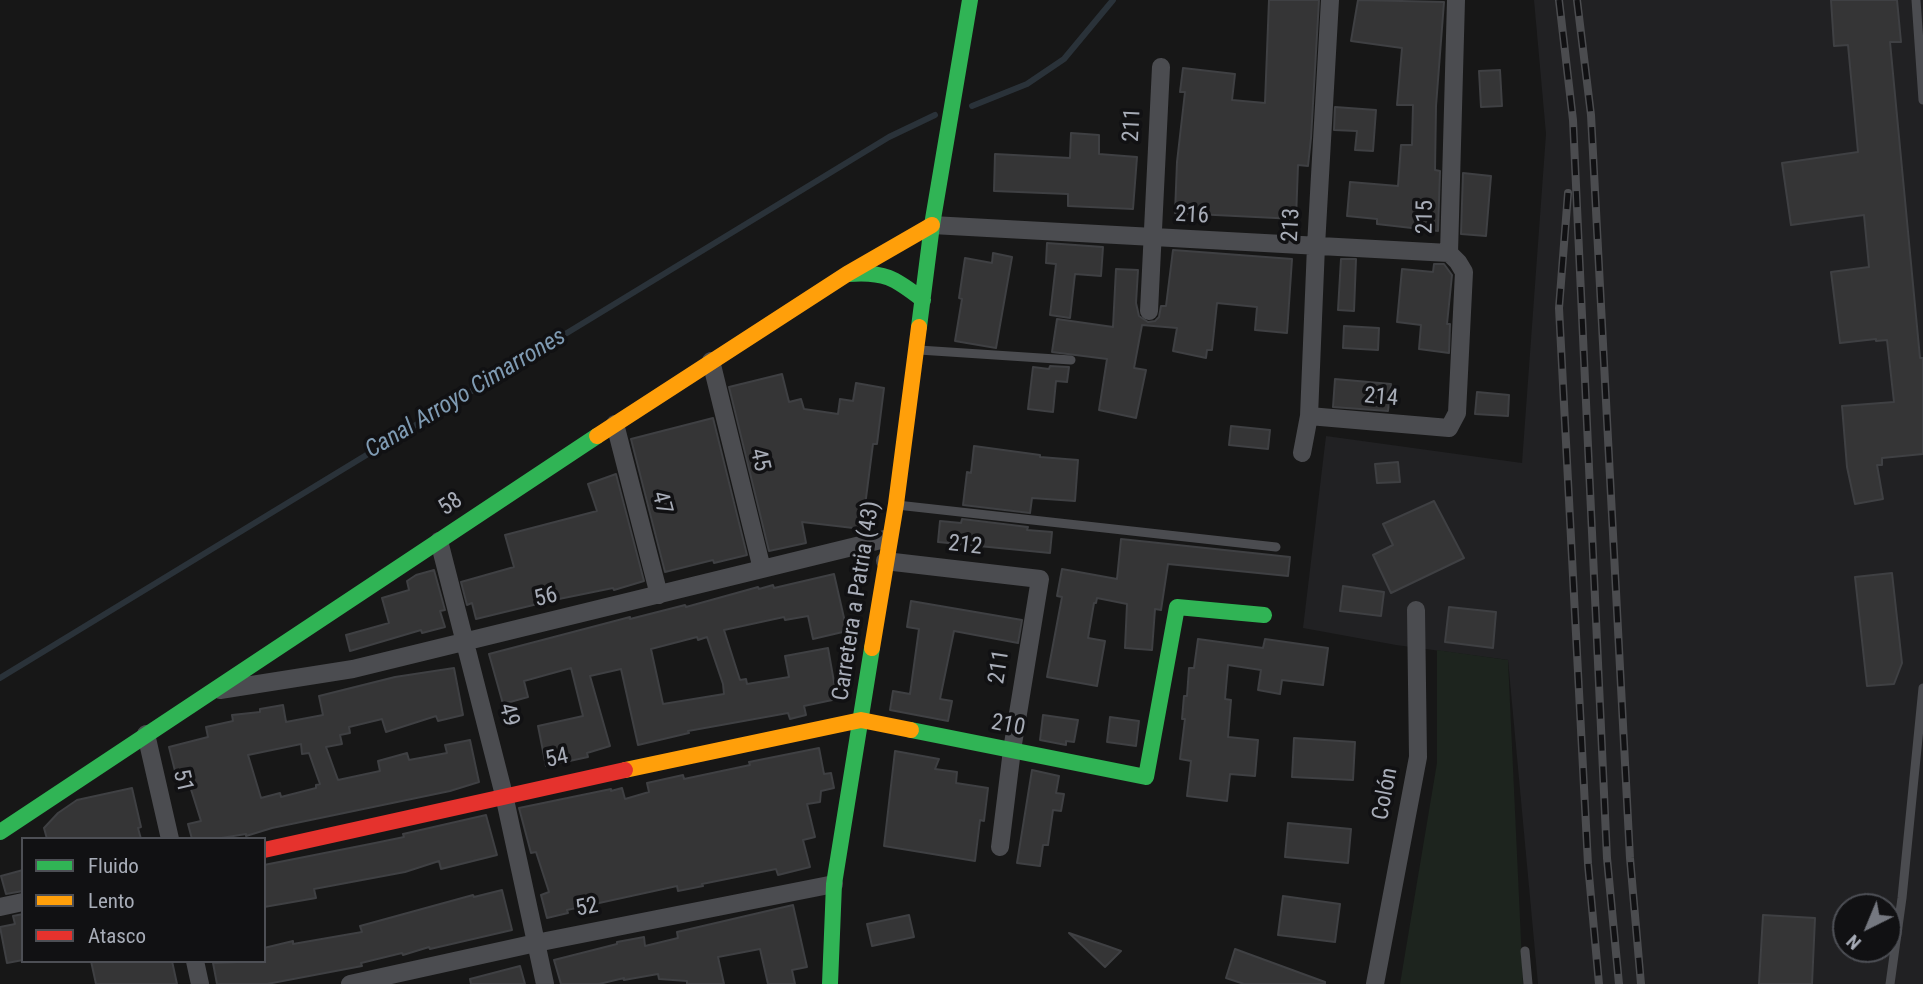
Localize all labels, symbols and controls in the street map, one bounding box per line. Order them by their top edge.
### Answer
street label: 211 [1118,107,1148,143]
street label: 215 [1412,200,1440,234]
street label: 216 [1174,201,1210,231]
street label: 213 [1277,207,1307,243]
water label: Canal Arroyo Cimarrones [361,323,571,465]
street label: 214 [1363,383,1399,413]
street label: 45 [743,446,775,474]
street label: 58 [434,487,468,523]
street label: 47 [645,488,677,518]
street label: Carretera a Patria (43) [828,499,886,703]
street label: 212 [946,530,984,562]
street label: 56 [532,582,560,614]
street label: 211 [984,648,1016,686]
street label: 49 [492,700,524,730]
street label: 210 [989,709,1027,743]
street label: 54 [543,743,571,775]
street label: Colón [1367,766,1405,822]
street label: 51 [166,767,198,795]
legend [21,837,266,963]
text: Fluido [88,854,139,878]
text: Lento [88,889,135,913]
street label: 52 [573,892,601,924]
north arrow [1832,893,1902,963]
text: Atasco [88,924,146,948]
text: N [1842,930,1866,955]

